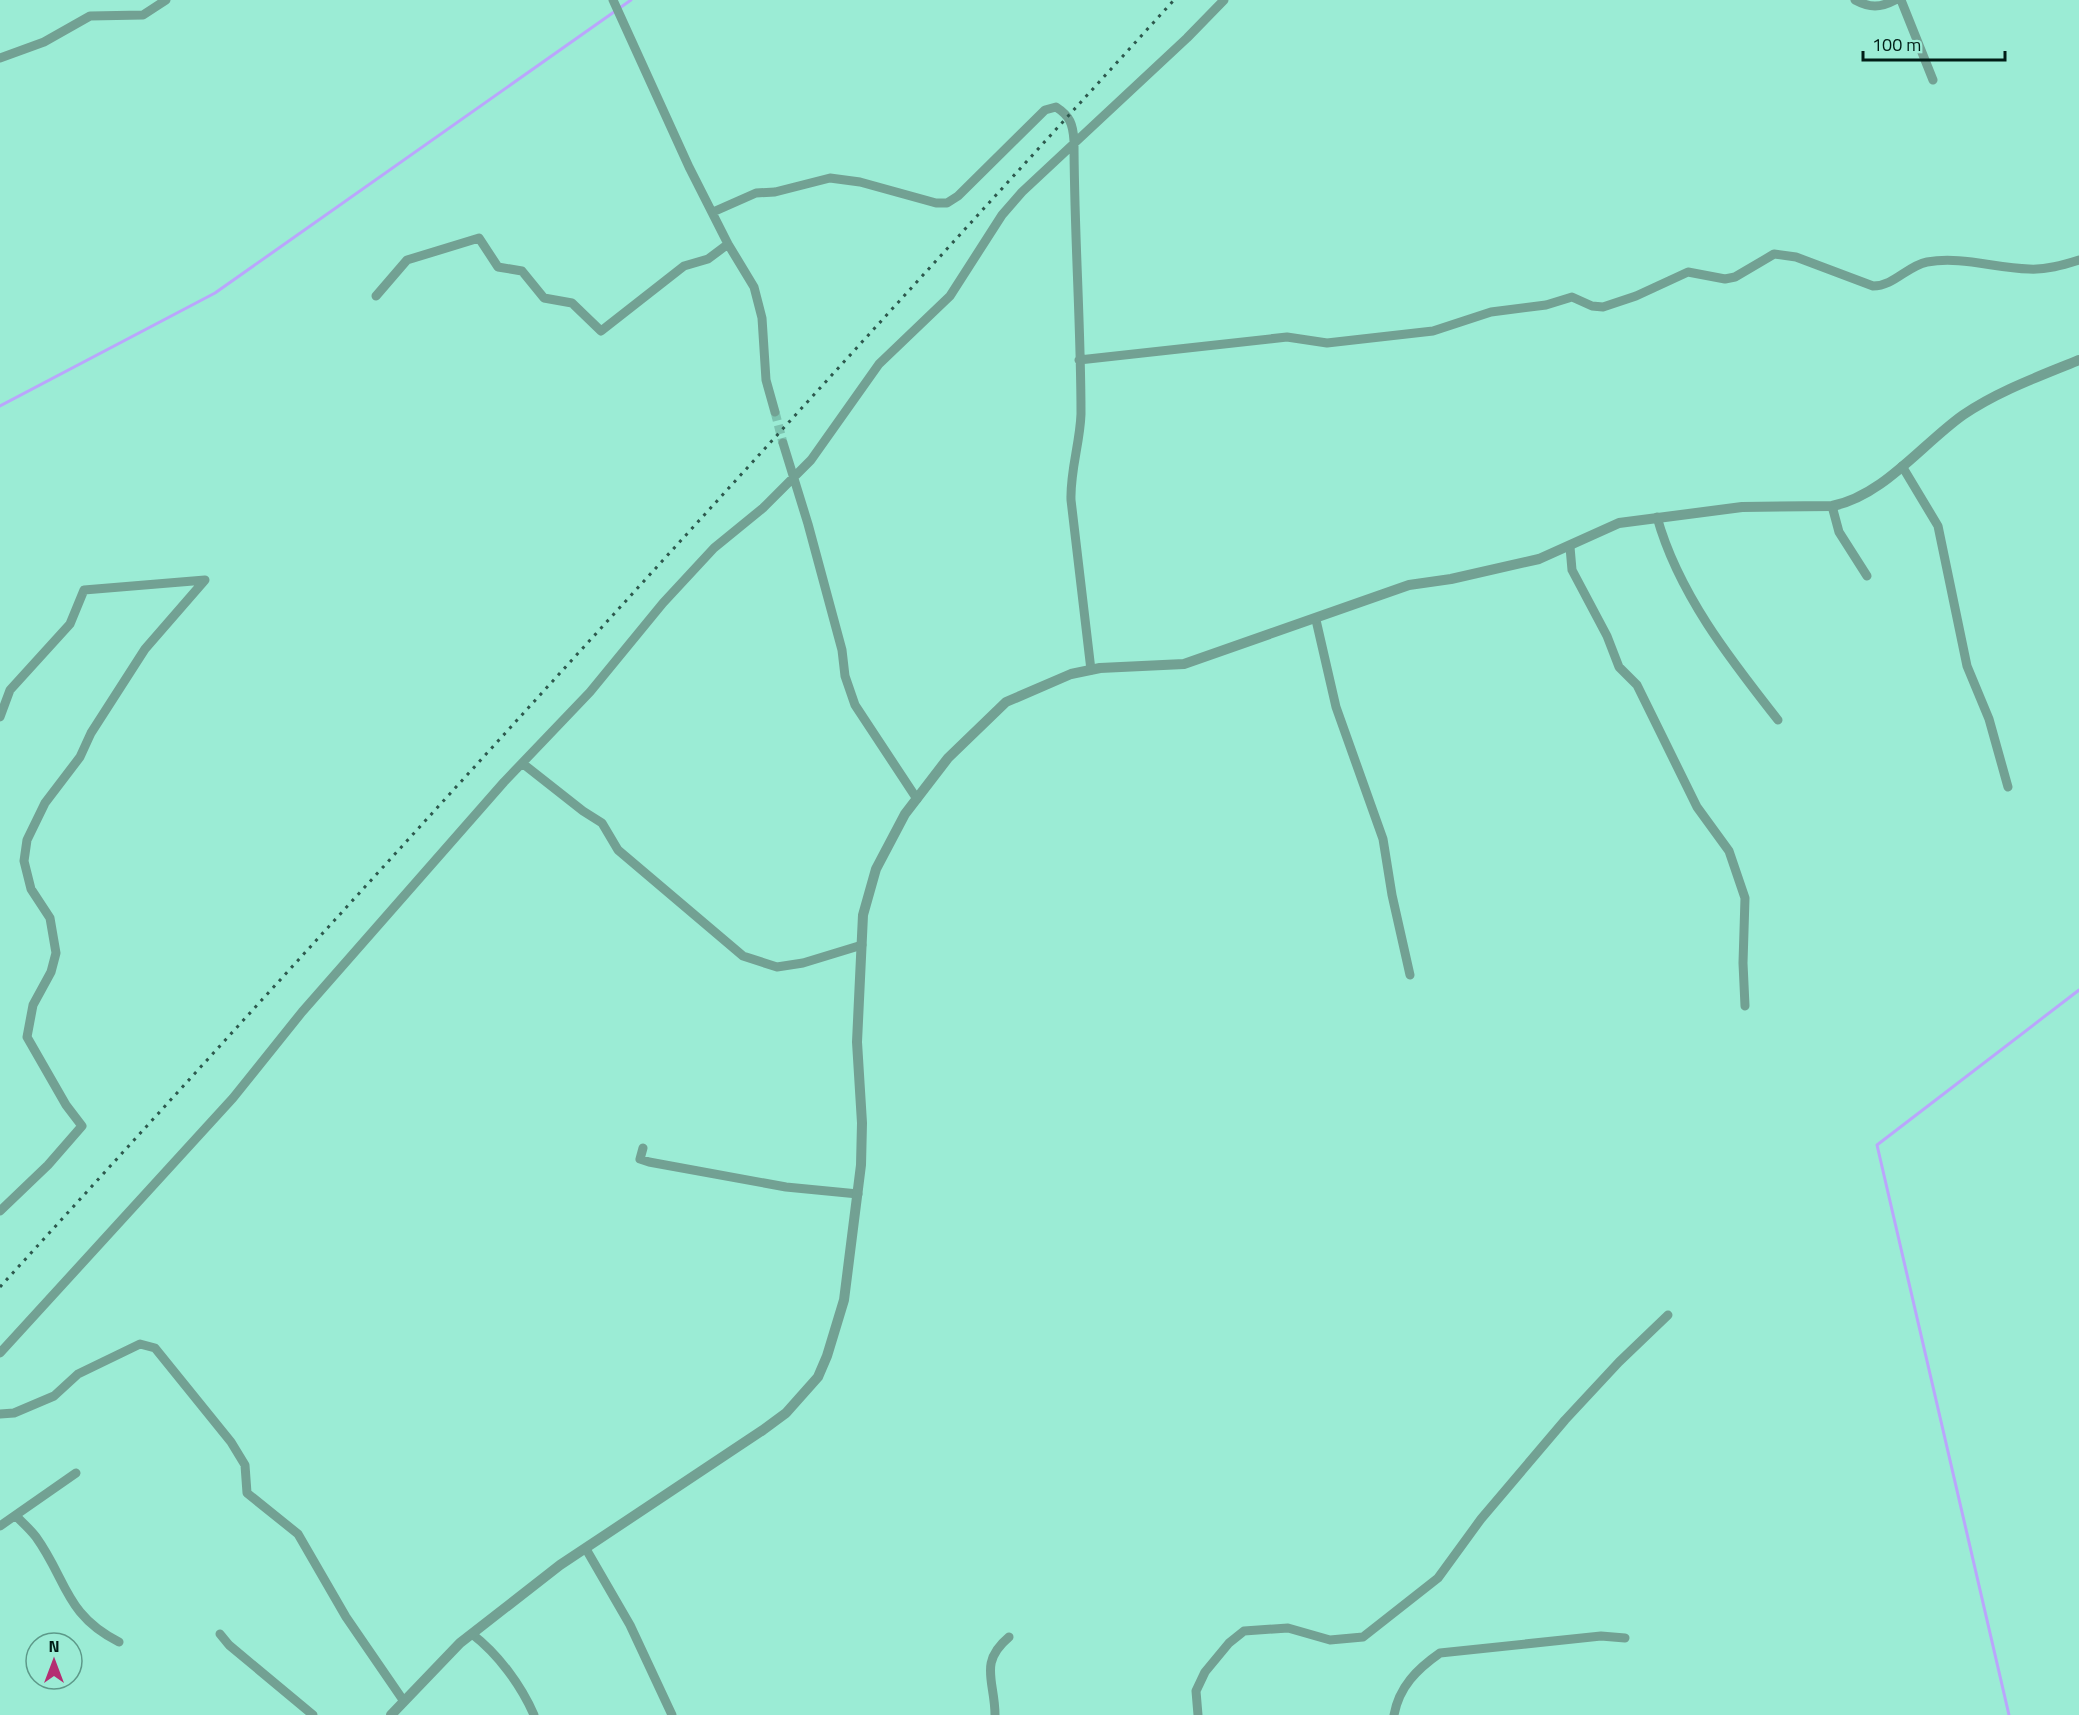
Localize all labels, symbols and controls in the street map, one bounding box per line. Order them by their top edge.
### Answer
scale bar [1863,24,2006,62]
text: 100 m [1872,31,1921,58]
north arrow [24,1631,84,1691]
text: N [48,1634,60,1658]

